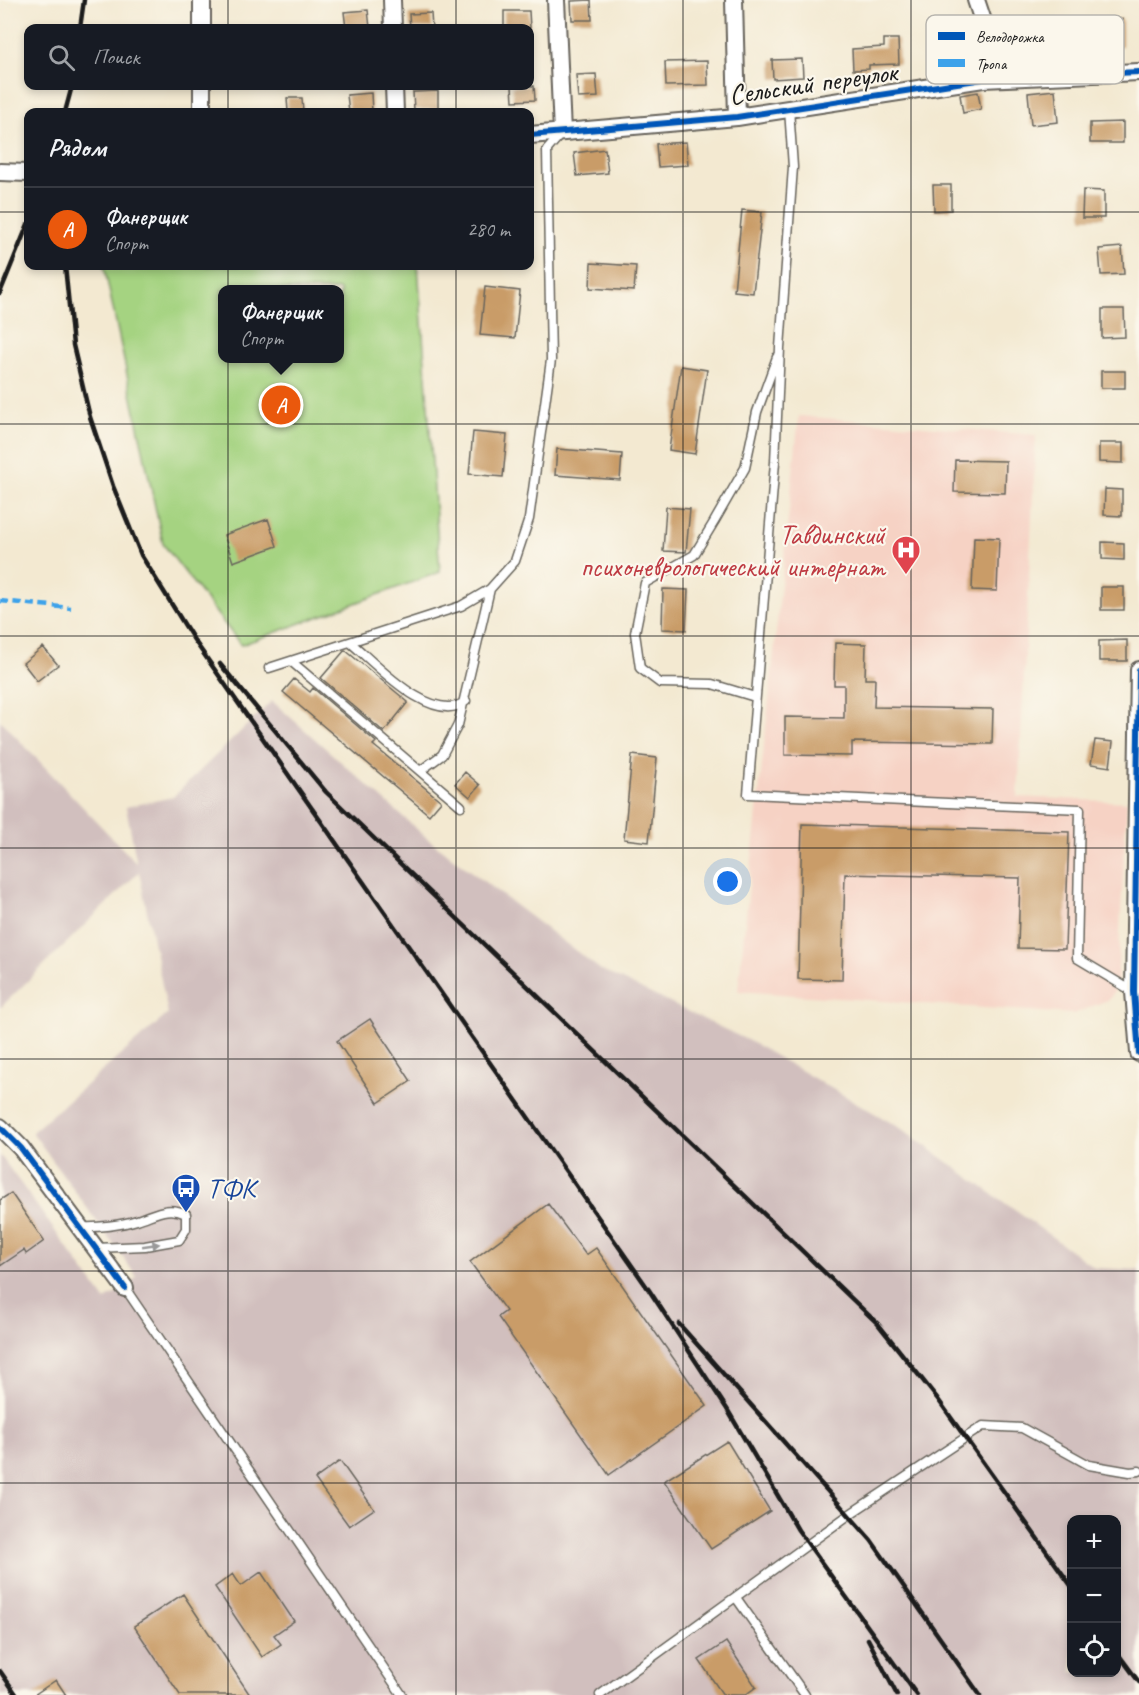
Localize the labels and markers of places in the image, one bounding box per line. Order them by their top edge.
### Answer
pin: A [262,382,300,428]
place label: Тавдинский психоневрологический интернат [580,517,887,584]
hospital icon: Тавдинский психоневрологический интернат [890,534,922,576]
place label: ТФК [207,1171,259,1206]
bus stop icon: ТФК [170,1172,202,1214]

